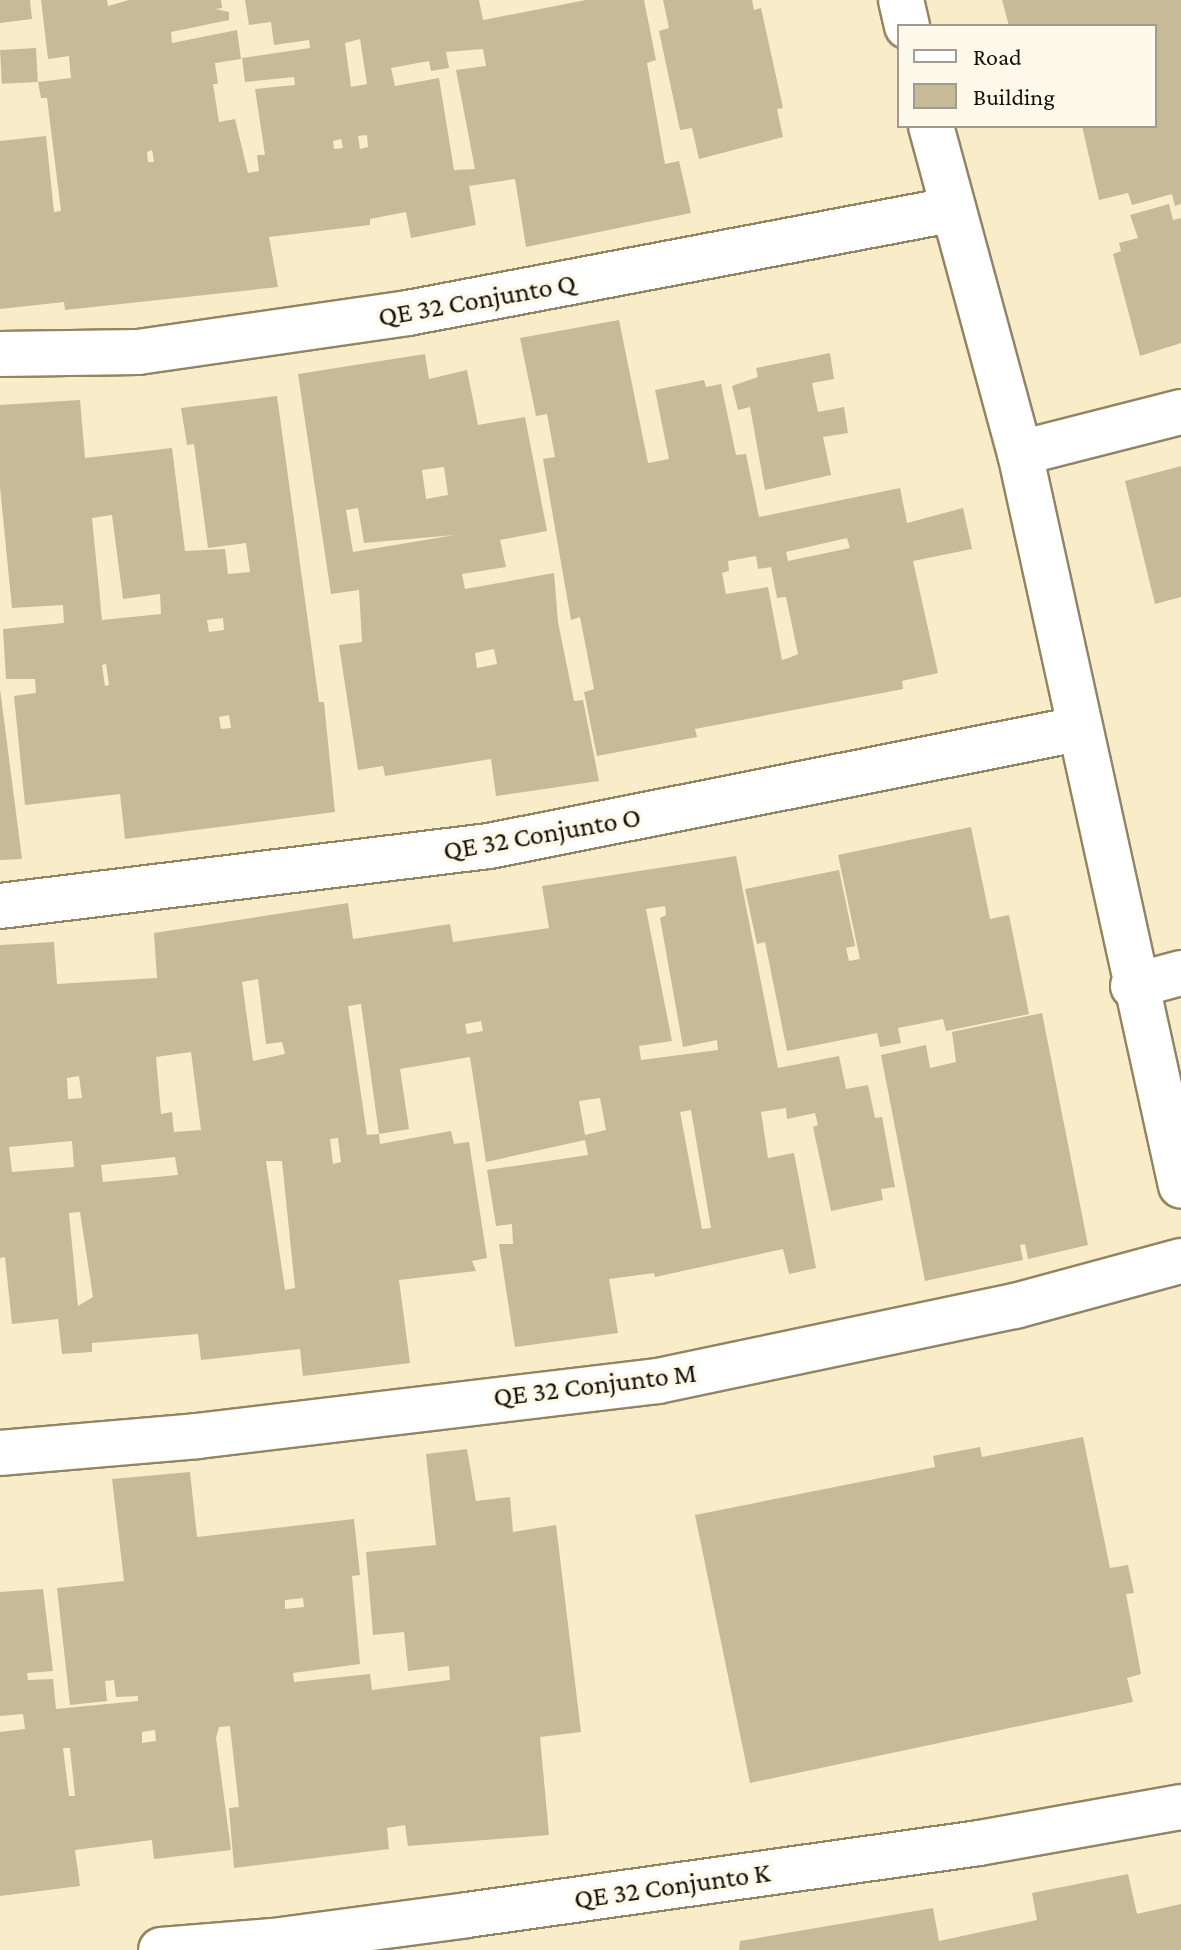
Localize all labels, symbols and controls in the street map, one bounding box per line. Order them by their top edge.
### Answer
legend [897,24,1157,128]
text: Road [973,43,1022,70]
text: Building [973,83,1055,110]
street label: QE 32 Conjunto Q [376,266,578,334]
street label: QE 32 Conjunto O [441,800,643,868]
street label: QE 32 Conjunto M [491,1356,699,1414]
street label: QE 32 Conjunto K [572,1856,772,1916]

